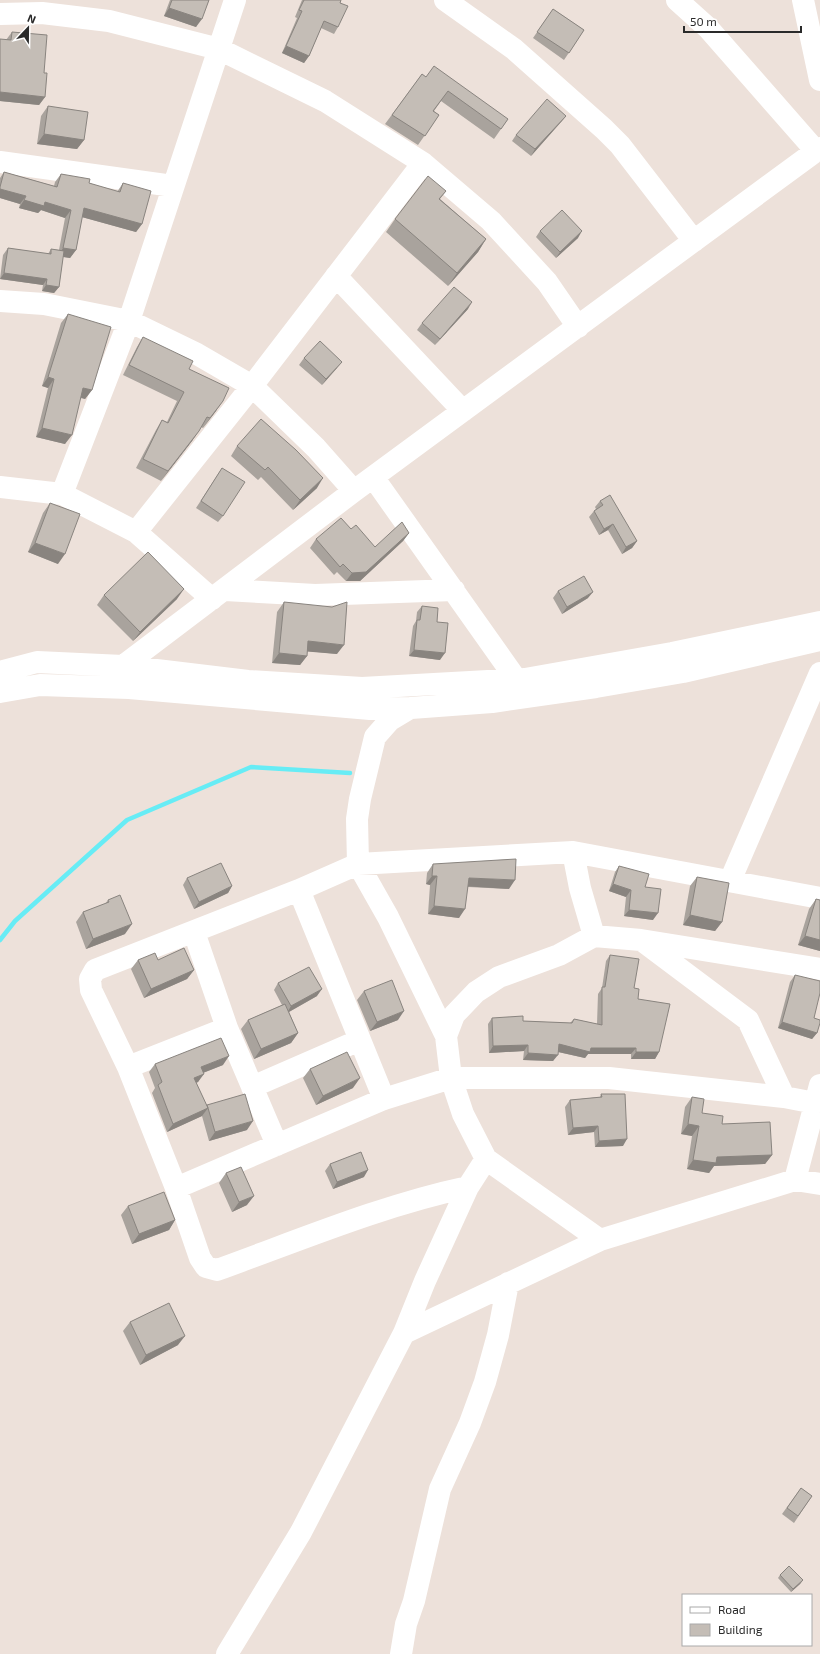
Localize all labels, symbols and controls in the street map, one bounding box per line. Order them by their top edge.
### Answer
north arrow [8,8,48,48]
scale bar [684,8,801,34]
text: N [26,11,38,26]
text: 50 m [690,14,717,28]
legend [682,1594,812,1646]
text: Road [718,1602,746,1616]
text: Building [718,1622,763,1636]

